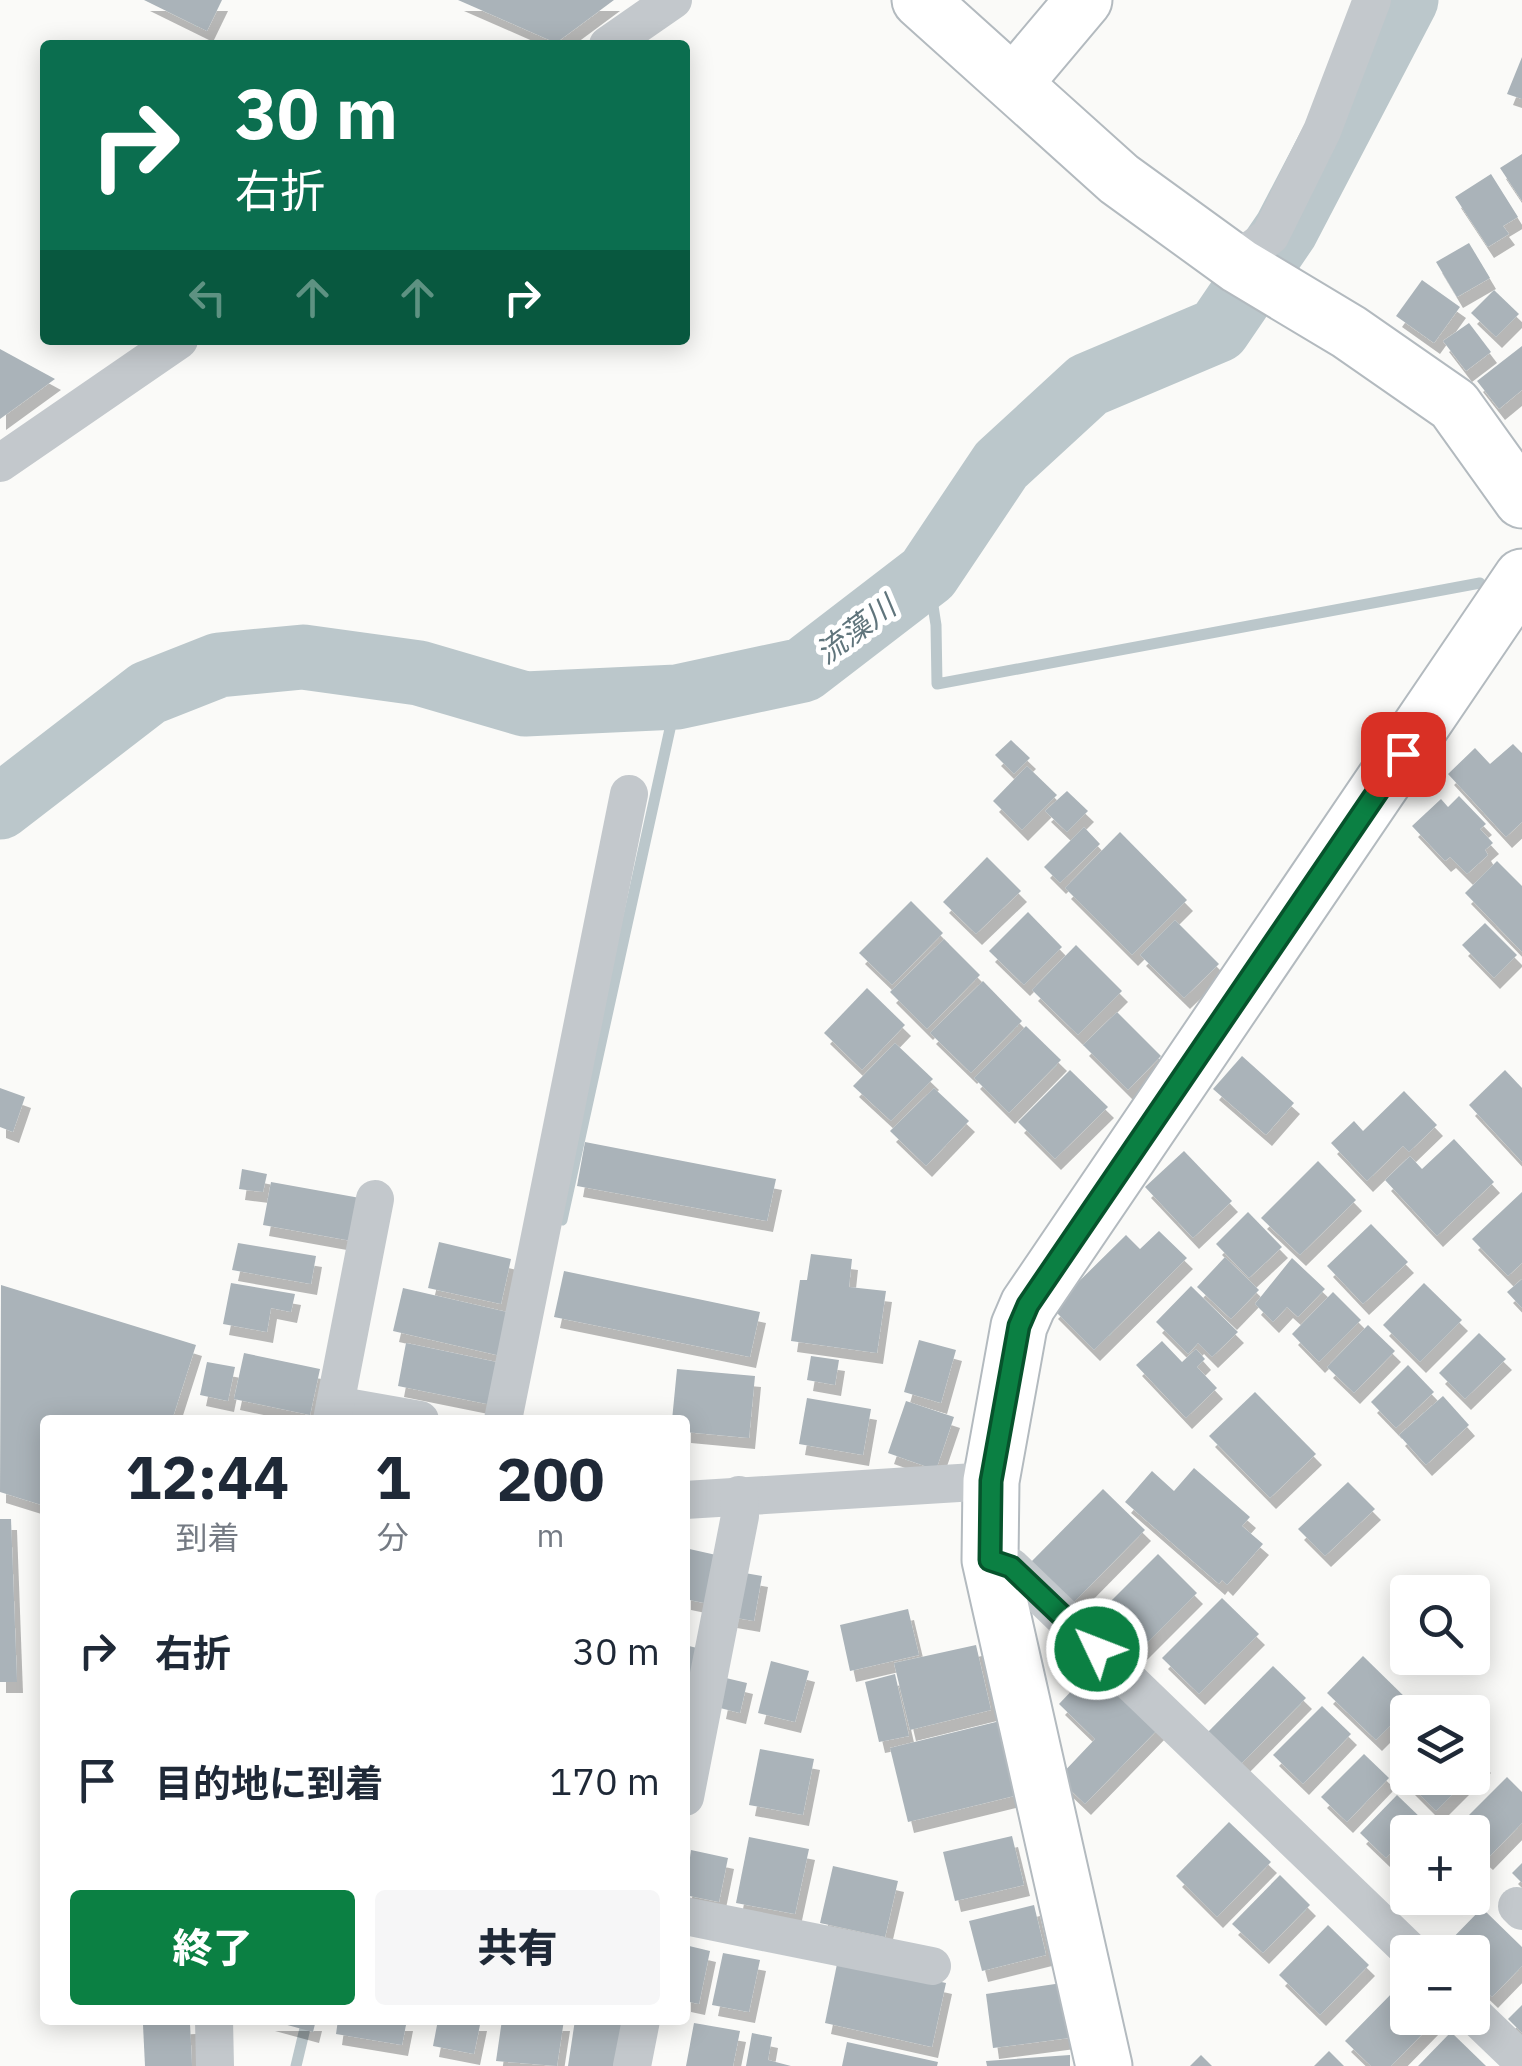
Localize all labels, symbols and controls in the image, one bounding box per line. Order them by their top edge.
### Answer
text: 30 m [235,67,398,158]
icon: right [70,80,200,210]
text: 右折 [235,161,325,219]
icon: left [180,270,235,325]
icon: ahead [285,270,340,325]
icon: ahead [390,270,445,325]
icon: right [495,270,550,325]
water label: 流藻川 [807,585,905,672]
pin [1361,712,1446,797]
icon: arrive [1376,727,1431,782]
text: 12:44 [126,1437,289,1516]
text: 1 [375,1437,411,1516]
text: 200 [496,1439,604,1518]
text: m [536,1514,564,1556]
text: 到着 [175,1516,239,1558]
text: 分 [377,1516,409,1558]
map controls [1390,1575,1490,2035]
button: search [1390,1575,1490,1675]
position arrow [1045,1597,1149,1701]
icon: right [70,1623,125,1678]
text: 30 m [572,1626,660,1675]
text: 右折 [155,1628,231,1677]
button: layers [1390,1695,1490,1795]
icon: arrive [70,1753,125,1808]
text: 170 m [549,1756,660,1805]
text: 目的地に到着 [155,1758,383,1807]
button: + [1390,1815,1490,1915]
button: 終了 [70,1890,355,2005]
button: 共有 [375,1890,660,2005]
button: − [1390,1935,1490,2035]

